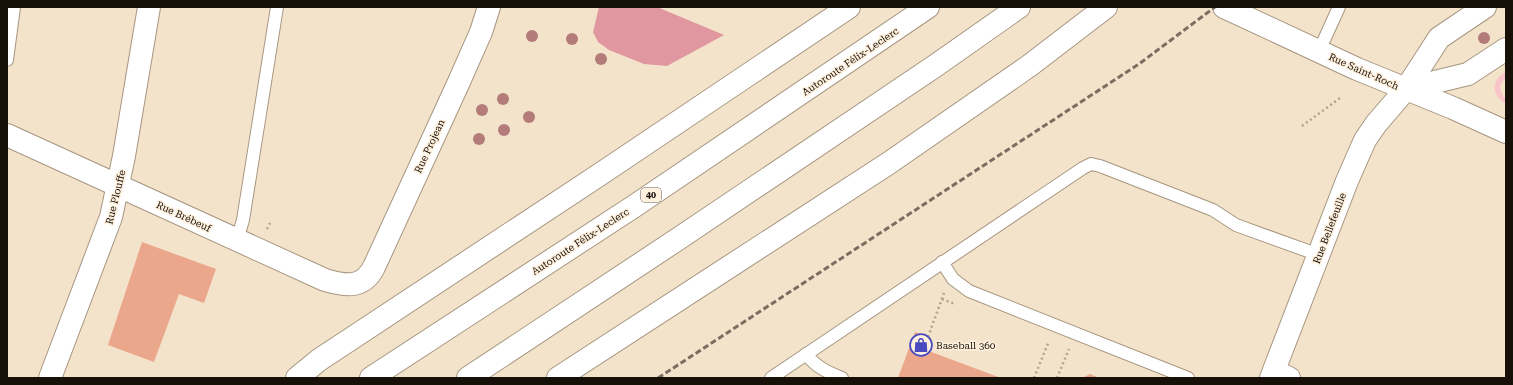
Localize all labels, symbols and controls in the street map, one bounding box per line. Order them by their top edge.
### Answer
street label: Autoroute Félix-Leclerc [800,25,901,98]
street label: Rue Saint-Roch [1327,51,1401,92]
street label: Rue Projean [412,117,447,175]
street label: Rue Plouffe [103,168,128,225]
road number: 40 [641,188,661,202]
street label: Rue Bellefeuille [1311,191,1348,265]
street label: Rue Brébeuf [155,199,214,234]
street label: Autoroute Félix-Leclerc [530,206,631,277]
shop icon: Baseball 360 [908,332,934,358]
place label: Baseball 360 [936,340,996,351]

